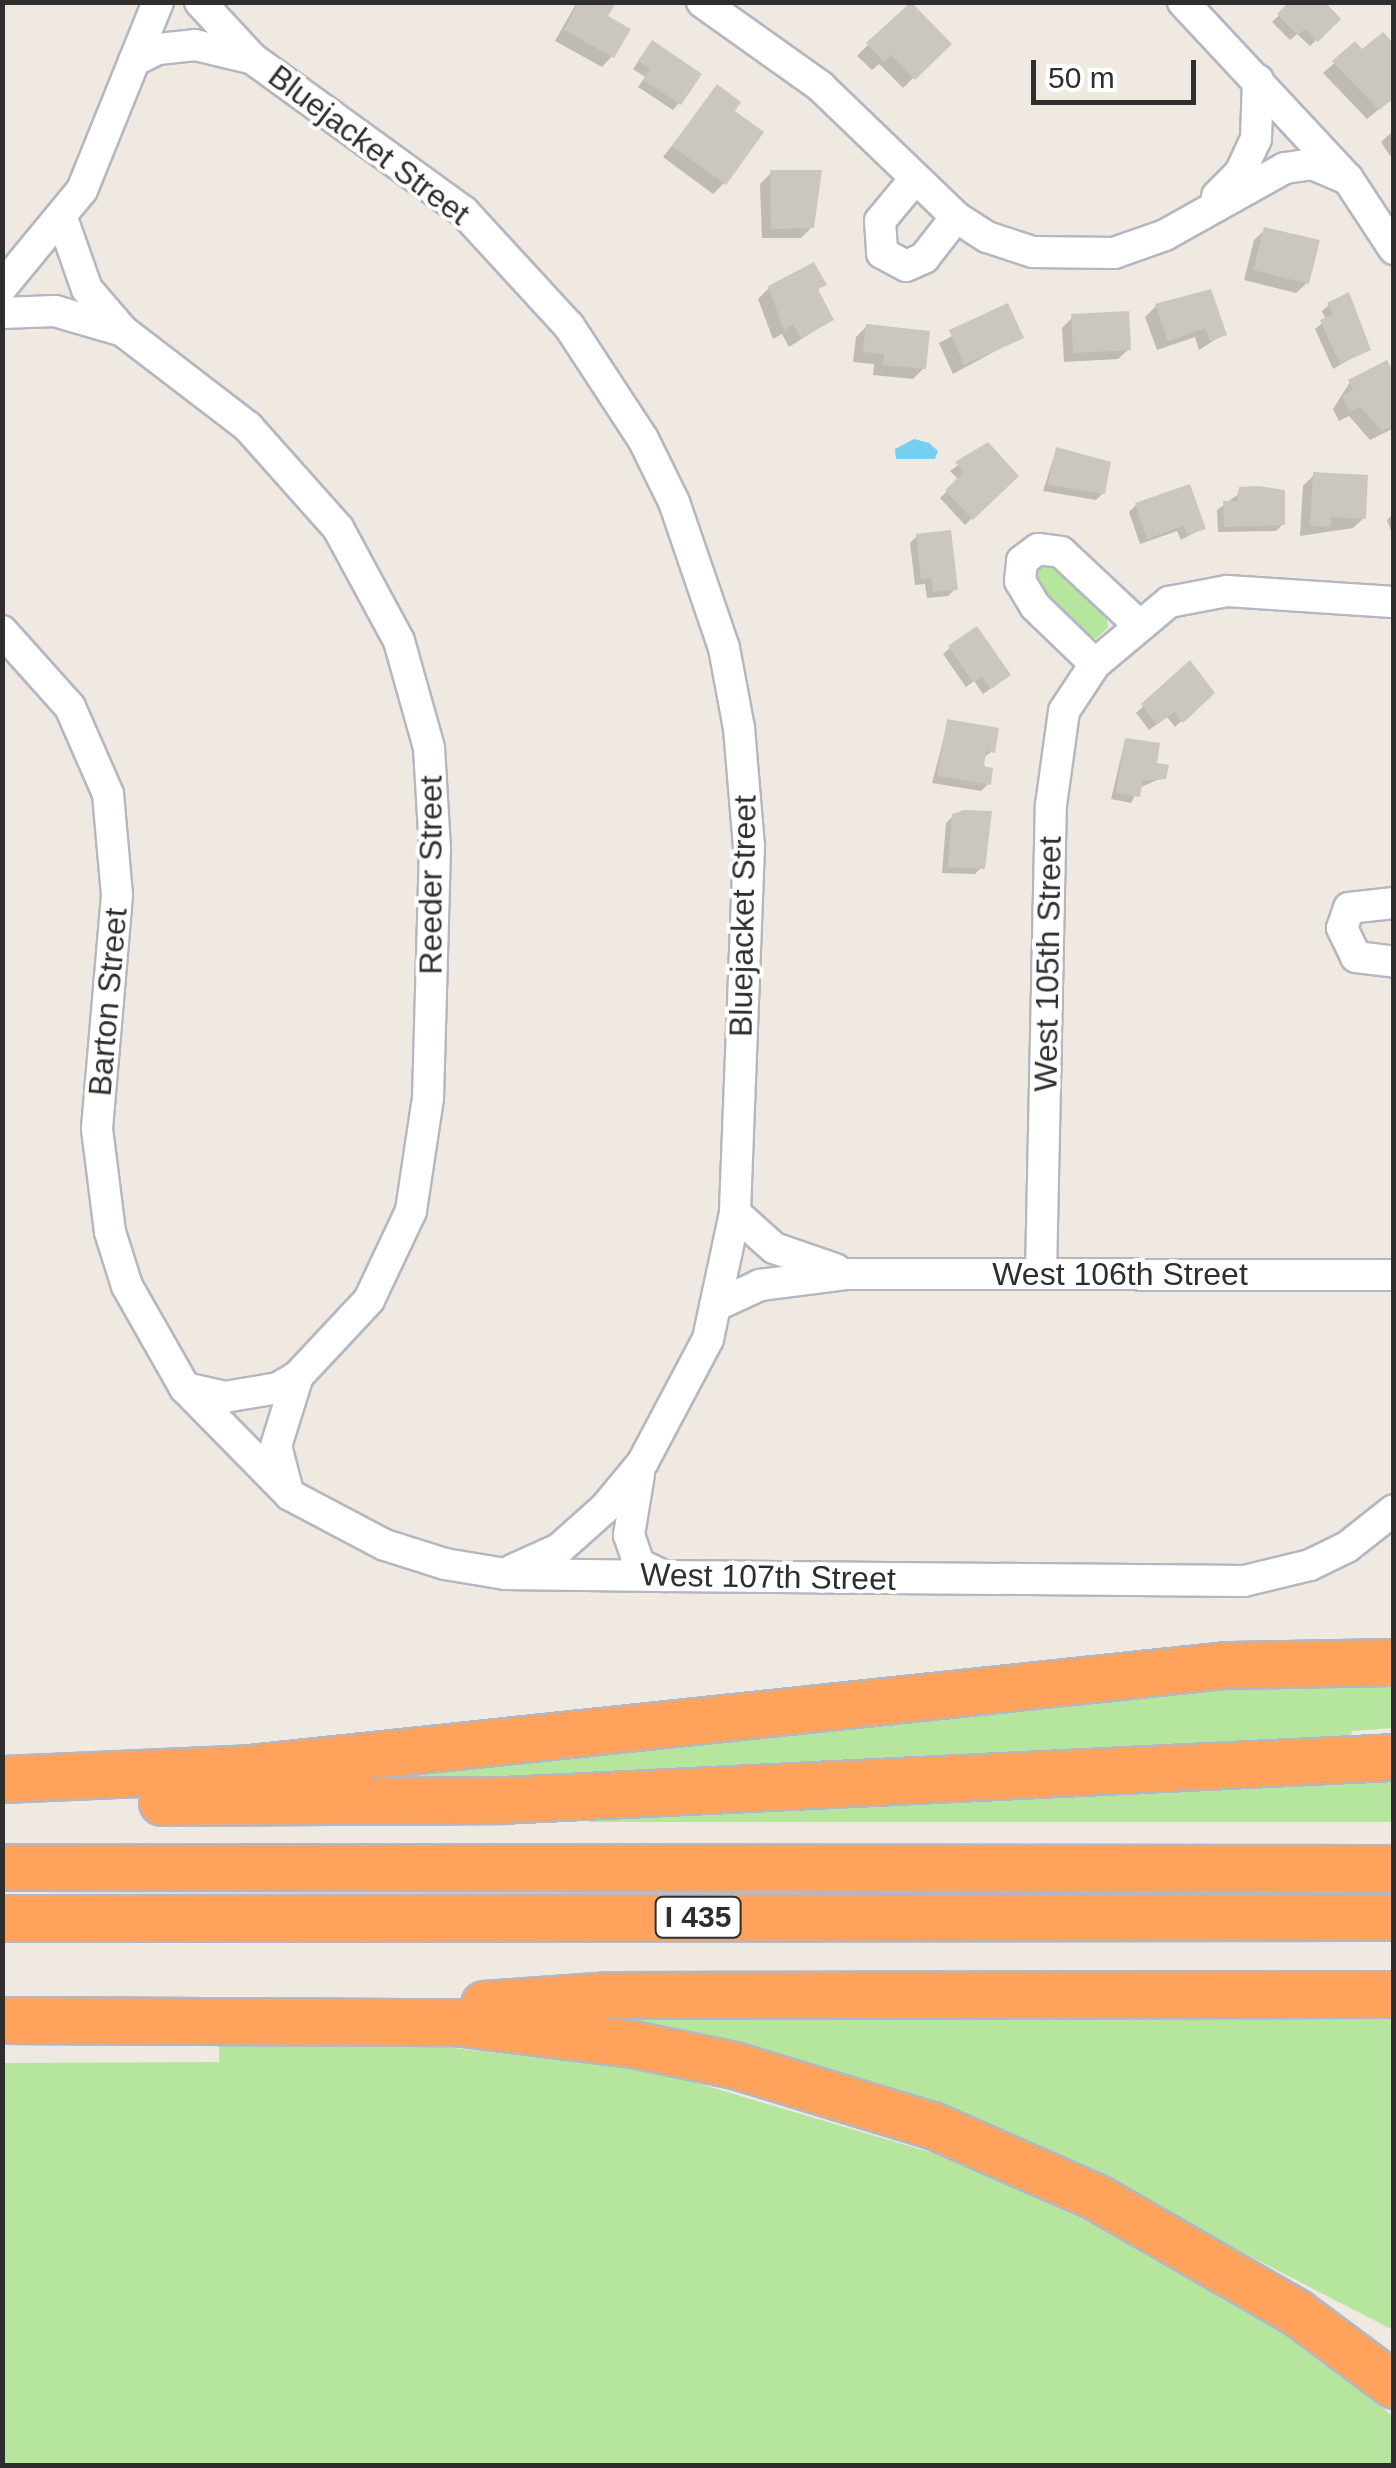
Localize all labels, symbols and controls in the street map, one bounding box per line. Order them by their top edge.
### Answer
scale bar [1036,40,1201,102]
street label: Bluejacket Street [261,57,477,233]
text: 50 m [1048,61,1115,94]
street label: Reeder Street [412,775,450,975]
street label: Bluejacket Street [722,795,764,1037]
street label: West 105th Street [1027,836,1069,1092]
street label: Barton Street [81,906,135,1098]
street label: West 106th Street [992,1255,1248,1293]
street label: West 107th Street [640,1556,896,1598]
road number: I 435 [653,1892,743,1942]

